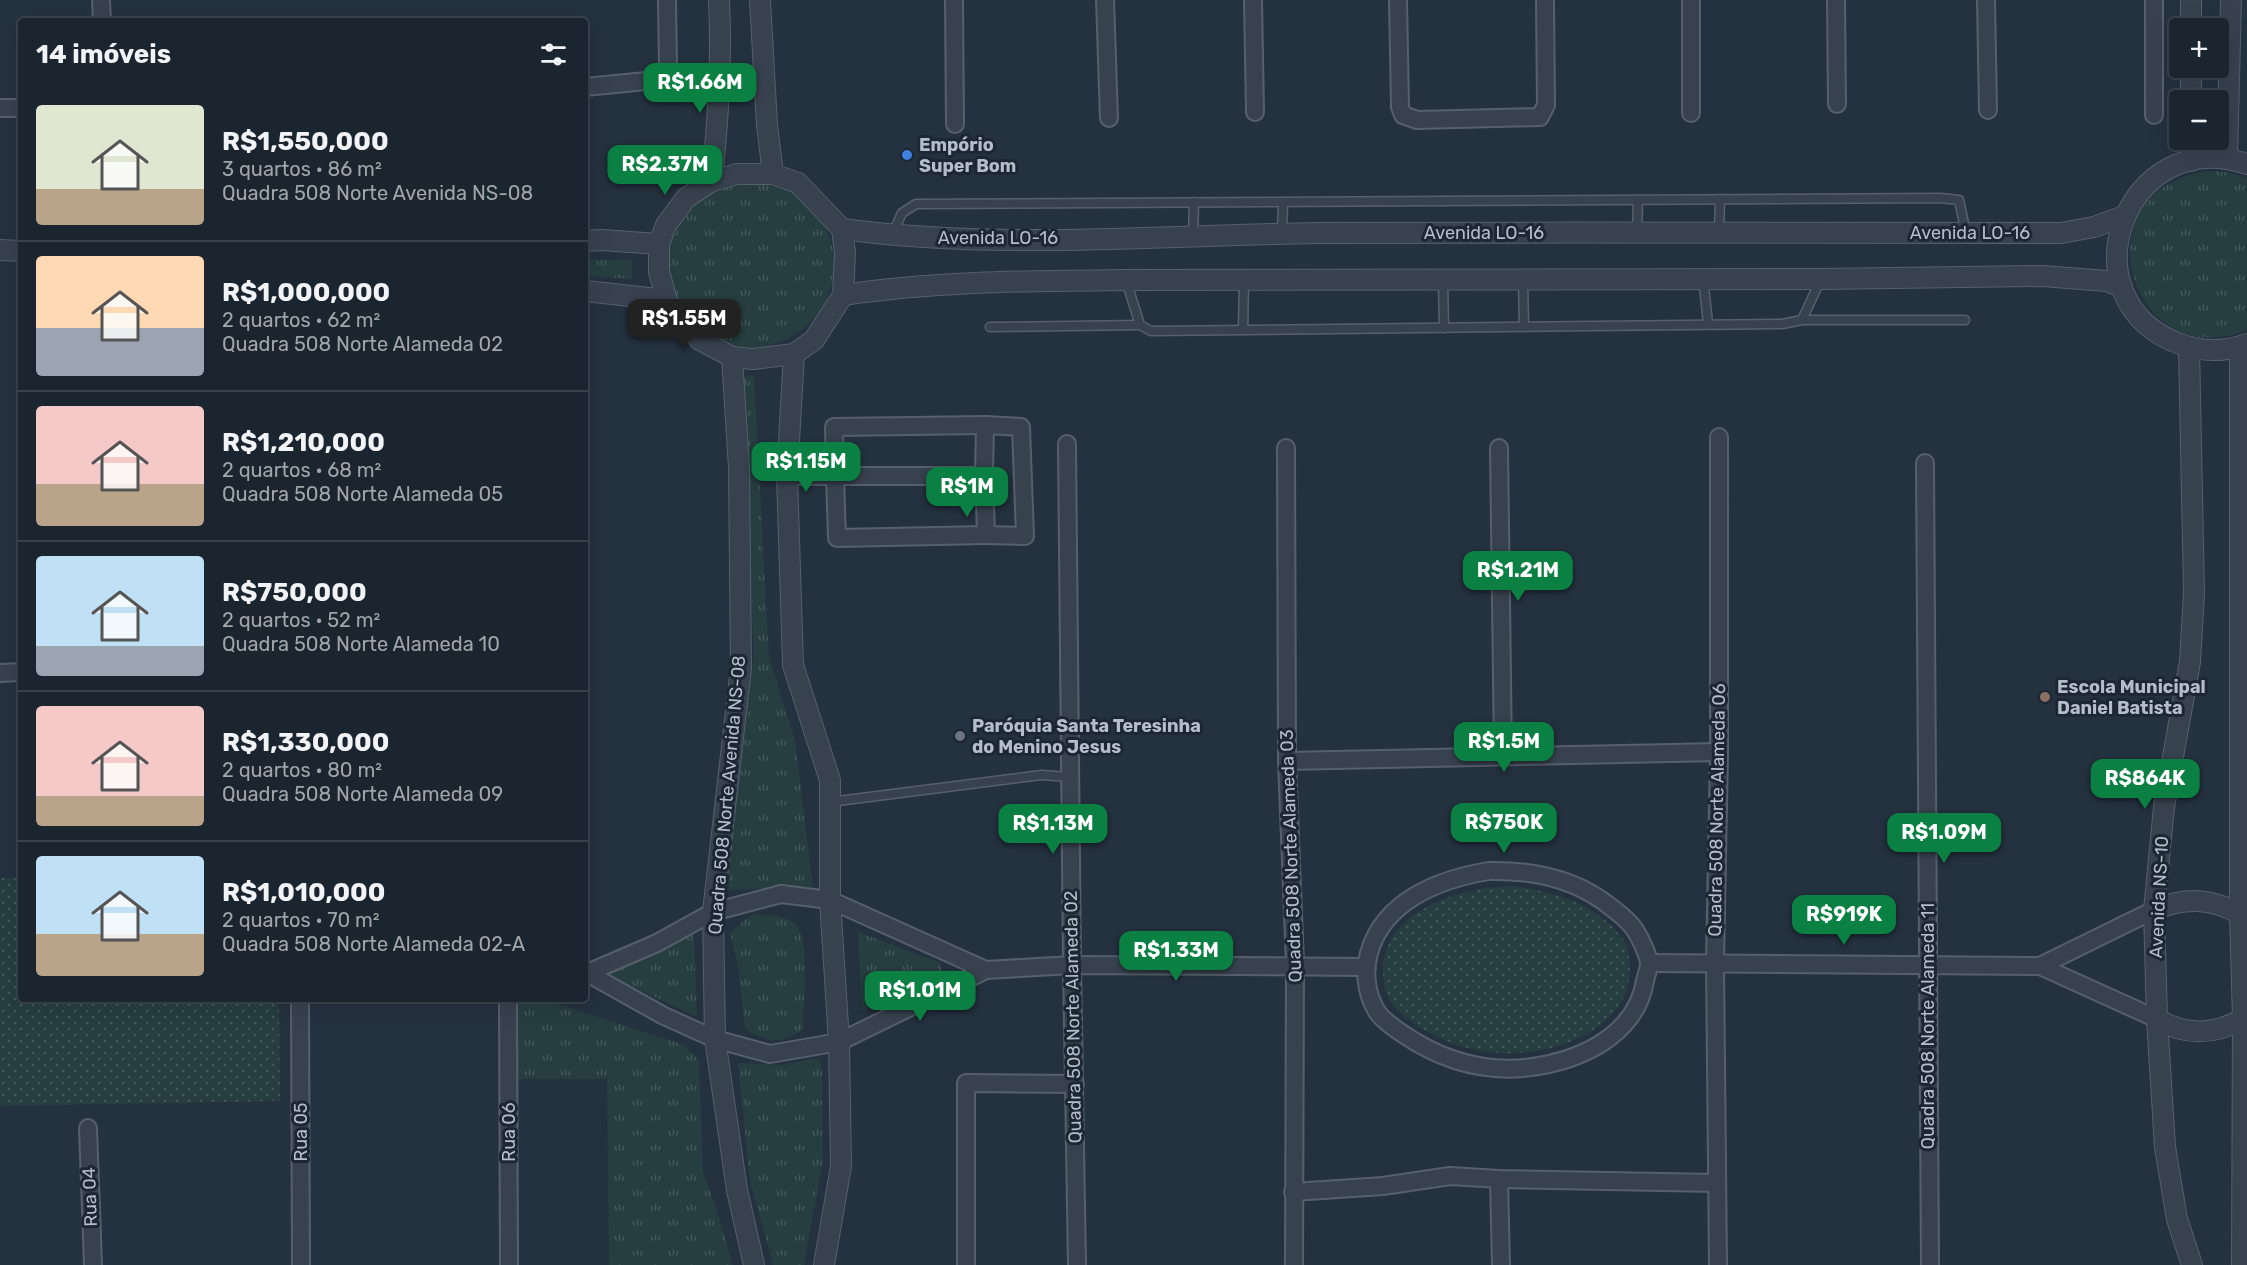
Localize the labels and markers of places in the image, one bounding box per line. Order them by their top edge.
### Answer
pin: R$1.66M [645,63,755,114]
place label: Empório Super Bom [919,134,1016,177]
pin: R$2.37M [610,145,720,196]
marker: Empório Super Bom [900,148,914,162]
pin: R$1.55M [629,299,739,350]
pin: R$1.15M [751,442,861,493]
pin: R$1M [931,467,1003,518]
pin: R$1.21M [1463,551,1573,602]
place label: Escola Municipal Daniel Batista [2057,676,2206,719]
marker: Escola Municipal Daniel Batista [2038,690,2052,704]
place label: Paróquia Santa Teresinha do Menino Jesus [972,715,1201,758]
pin: R$1.5M [1455,722,1553,773]
marker: Paróquia Santa Teresinha do Menino Jesus [953,729,967,743]
pin: R$864K [2096,759,2194,810]
pin: R$750K [1455,803,1553,854]
pin: R$1.13M [998,804,1108,855]
pin: R$1.09M [1889,813,1999,864]
pin: R$919K [1795,895,1893,946]
pin: R$1.33M [1121,931,1231,982]
pin: R$1.01M [865,971,975,1022]

